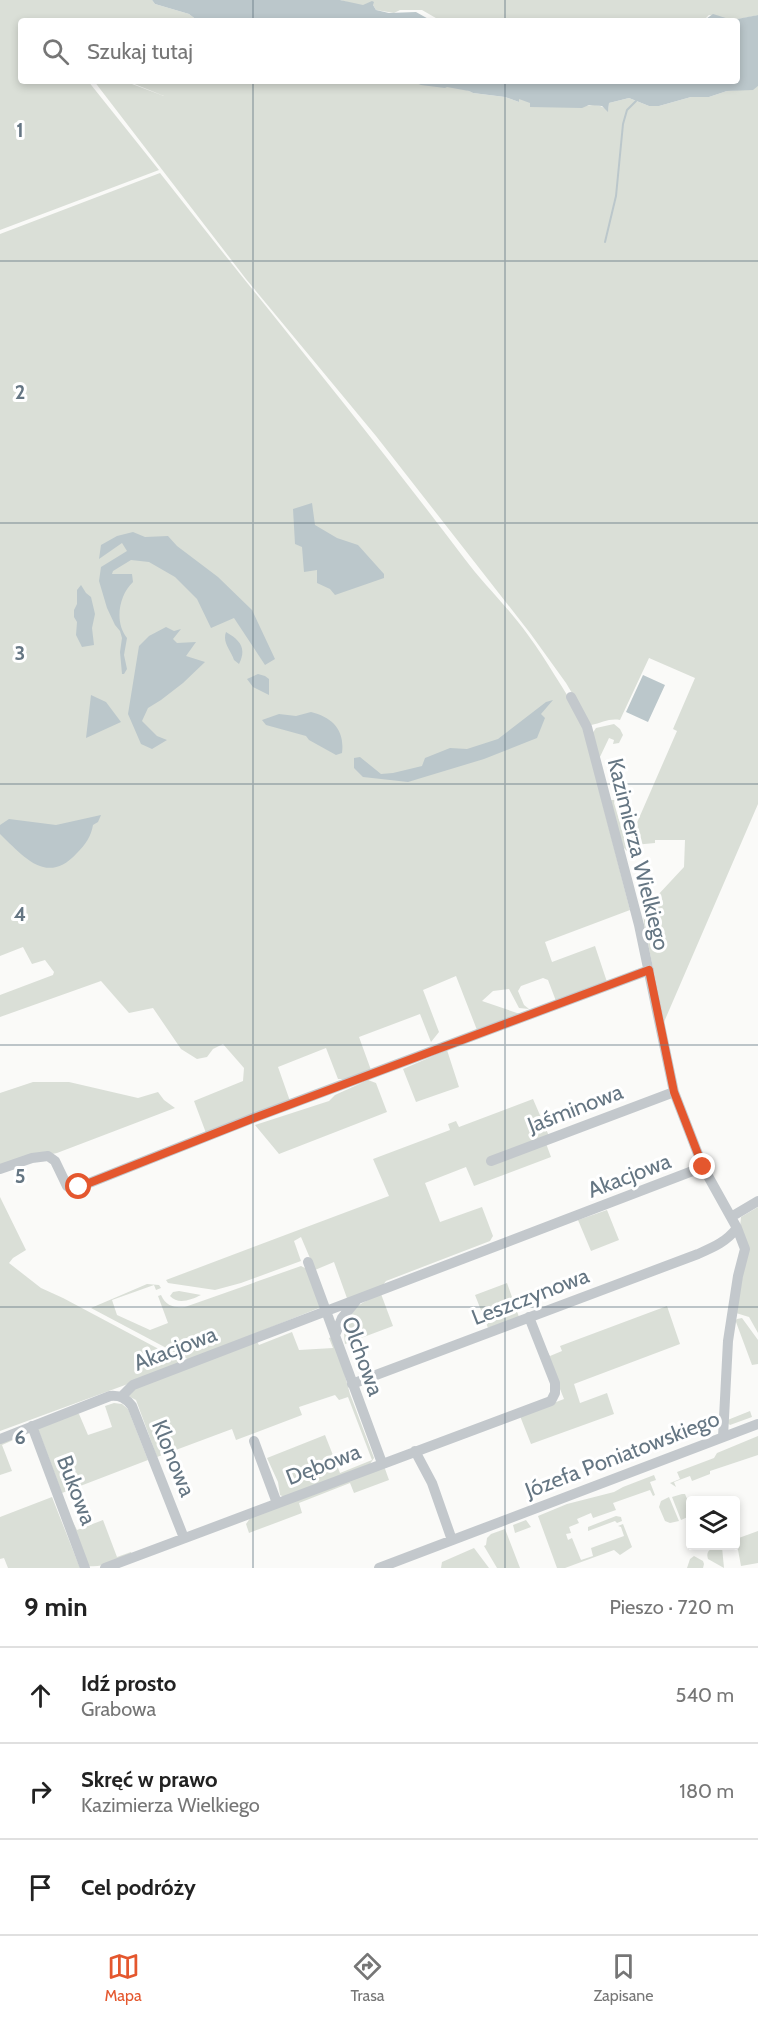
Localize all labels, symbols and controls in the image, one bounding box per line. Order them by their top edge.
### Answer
search box [18,18,740,84]
icon: search [39,35,72,68]
text: Szukaj tutaj [87,38,193,65]
text: 1 [16,118,24,142]
text: 2 [15,380,25,404]
text: 3 [15,641,25,665]
street label: Kazimierza Wielkiego [602,755,675,953]
text: 4 [14,902,26,926]
street label: Jaśminowa [523,1078,627,1139]
street label: Akacjowa [584,1147,675,1204]
route end [689,1153,715,1179]
text: 5 [15,1164,25,1188]
route start [65,1173,91,1199]
street label: Leszczynowa [468,1262,593,1331]
street label: Olchowa [336,1313,389,1400]
street label: Akacjowa [130,1320,221,1377]
street label: Józefa Poniatowskiego [520,1405,723,1504]
street label: Klonowa [146,1416,201,1501]
text: 6 [14,1425,26,1449]
street label: Dębowa [282,1438,365,1491]
street label: Bukowa [51,1452,102,1529]
map controls [686,1496,740,1550]
button: layers [686,1496,740,1550]
text: 9 min [24,1591,88,1623]
text: Pieszo · 720 m [609,1595,734,1619]
text: Idź prosto [81,1670,176,1697]
icon: ahead [24,1679,57,1712]
text: 540 m [676,1683,734,1707]
text: Grabowa [81,1697,156,1721]
text: Skręć w prawo [81,1766,218,1793]
icon: right [24,1775,57,1808]
text: 180 m [679,1779,734,1803]
text: Kazimierza Wielkiego [81,1793,260,1817]
icon: arrive [24,1871,57,1904]
text: Cel podróży [81,1874,196,1901]
tab: Mapa [104,1950,142,2005]
tab: Trasa [351,1950,385,2005]
tab: Zapisane [593,1950,654,2005]

